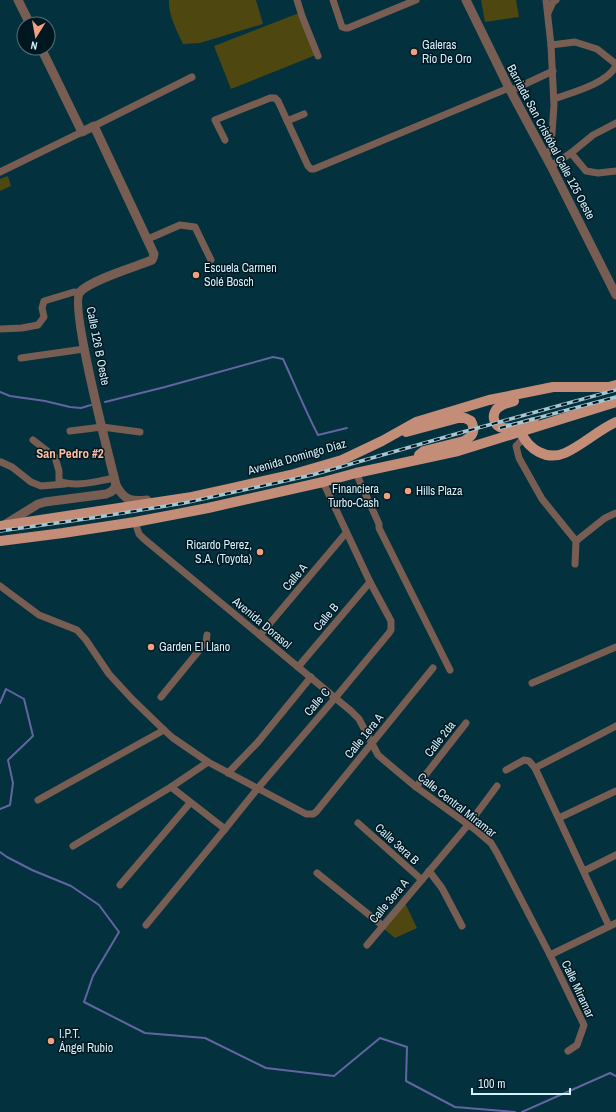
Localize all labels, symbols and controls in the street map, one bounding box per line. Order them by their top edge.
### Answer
north arrow [16,16,56,56]
place label: Galeras Río De Oro [422,37,472,67]
text: N [30,38,39,53]
marker: Galeras Río De Oro [409,47,419,57]
street label: Barriada San Cristóbal Calle 125 Oeste [503,62,599,222]
place label: Escuela Carmen Solé Bosch [204,260,277,290]
marker: Escuela Carmen Solé Bosch [191,270,201,280]
street label: Calle 126 B Oeste [83,305,113,387]
street label: Avenida Domingo Díaz [245,435,348,479]
district label: San Pedro #2 [36,445,104,462]
place label: Financiera Turbo-Cash [328,481,380,511]
place label: Hills Plaza [416,483,463,499]
marker: Hills Plaza [403,486,413,496]
marker: Financiera Turbo-Cash [382,491,392,501]
place label: Ricardo Perez, S.A. (Toyota) [186,537,252,567]
marker: Ricardo Perez, S.A. (Toyota) [255,547,265,557]
street label: Calle A [279,560,311,594]
street label: Avenida Dorasol [228,593,295,652]
street label: Calle B [310,599,343,634]
place label: Garden El Llano [159,639,230,655]
marker: Garden El Llano [146,642,156,652]
street label: Calle C [300,685,334,719]
street label: Calle 1era A [341,710,387,762]
street label: Calle 2da [421,717,459,760]
street label: Calle Central Miramar [414,769,500,841]
street label: Calle 3era B [372,820,423,868]
street label: Calle 3era A [366,875,413,927]
street label: Calle Miramar [558,958,599,1021]
place label: I.P.T. Ángel Rubio [58,1026,113,1056]
marker: I.P.T. Ángel Rubio [46,1036,56,1046]
scale bar [472,1070,570,1096]
text: 100 m [478,1076,505,1092]

